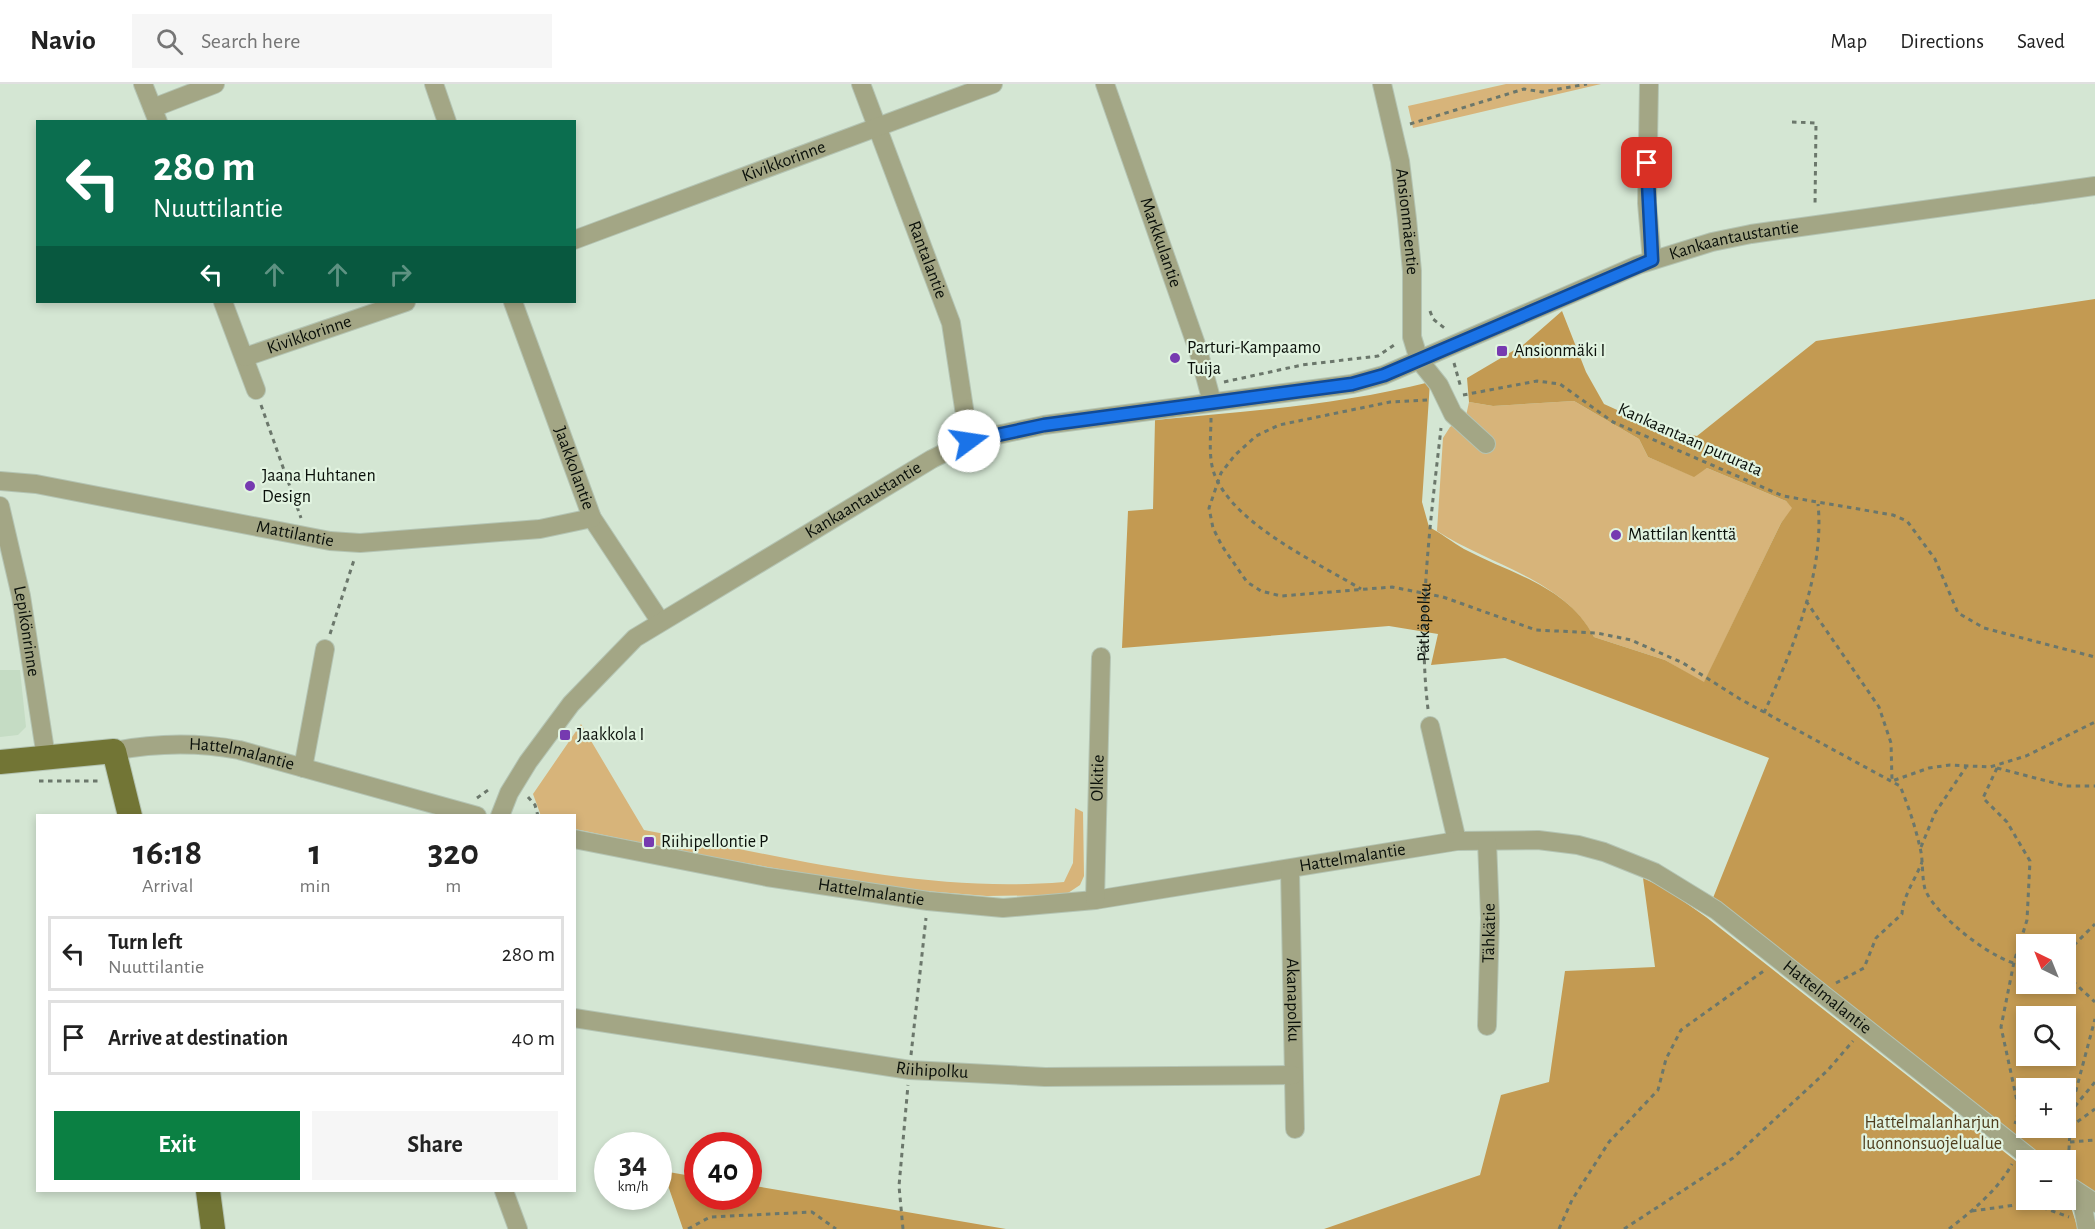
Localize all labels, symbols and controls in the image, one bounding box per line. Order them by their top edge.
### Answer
search box [132,14,552,68]
icon: search [153,25,186,58]
text: Navio [30,27,96,55]
text: Search here [201,30,300,52]
text: Map [1831,31,1867,52]
text: Directions [1900,31,1984,52]
text: Saved [2017,31,2065,52]
pin [1621,137,1672,188]
street label: Kivikkorinne [740,138,828,186]
icon: left [54,144,132,222]
text: 280 m [153,146,256,188]
icon: arrive [1630,146,1663,179]
street label: Ansionmäentie [1392,167,1421,276]
text: Nuuttilantie [153,195,283,222]
street label: Markkulantie [1136,195,1184,290]
street label: Kankaantaustantie [1667,218,1800,264]
street label: Rantalantie [904,219,950,301]
icon: left [195,258,228,291]
icon: ahead [258,258,291,291]
icon: ahead [321,258,354,291]
icon: right [384,258,417,291]
street label: Kivikkorinne [265,312,354,358]
place label: Parturi-Kampaamo Tuija [1187,339,1321,378]
place label: Ansionmäki I [1514,342,1605,360]
marker: Ansionmäki I [1495,344,1509,358]
marker: Parturi-Kampaamo Tuija [1168,351,1182,365]
street label: Kankaantaan pururata [1615,400,1765,480]
position arrow [937,409,1001,473]
street label: Jaakkolantie [550,424,597,512]
street label: Kankaantaustantie [802,458,925,542]
place label: Jaana Huhtanen Design [262,467,376,506]
marker: Jaana Huhtanen Design [243,479,257,493]
street label: Mattilantie [255,518,335,551]
place label: Mattilan kenttä [1628,526,1736,544]
marker: Mattilan kenttä [1609,528,1623,542]
street label: Pätkäpolku [1415,582,1435,662]
street label: Lepikönrinne [10,584,42,678]
place label: Jaakkola I [577,726,644,744]
marker: Jaakkola I [558,728,572,742]
street label: Hattelmalantie [188,736,296,774]
street label: Olkitie [1088,754,1108,802]
place label: Riihipellontie P [661,833,768,851]
text: 16:18 [133,835,202,871]
text: 1 [309,835,322,871]
text: 320 [428,835,479,871]
marker: Riihipellontie P [642,835,656,849]
street label: Hattelmalantie [1298,841,1407,876]
text: Arrival [142,876,193,896]
text: min [299,876,331,896]
text: m [445,876,461,896]
street label: Hattelmalantie [817,876,926,909]
street label: Tähkätie [1480,903,1499,963]
text: Turn left [108,931,182,953]
north arrow [2016,934,2076,994]
map controls [2016,934,2076,1210]
icon: left [57,937,90,970]
text: 280 m [502,943,555,965]
text: Nuuttilantie [108,957,204,977]
street label: Hattelmalantie [1779,957,1875,1038]
street label: Akanapolku [1283,958,1302,1042]
button: search [2016,1006,2076,1066]
icon: arrive [57,1021,90,1054]
text: Arrive at destination [108,1027,288,1049]
text: 40 m [512,1027,555,1049]
street label: Riihipolku [895,1059,969,1082]
button: + [2016,1078,2076,1138]
button: Exit [54,1111,300,1180]
button: Share [312,1111,558,1180]
park label: Hattelmalanharjun luonnonsuojelualue [1862,1114,2002,1153]
speed limit sign: 40 [684,1132,762,1210]
text: 34 [619,1149,647,1179]
button: − [2016,1150,2076,1210]
text: km/h [618,1179,648,1194]

